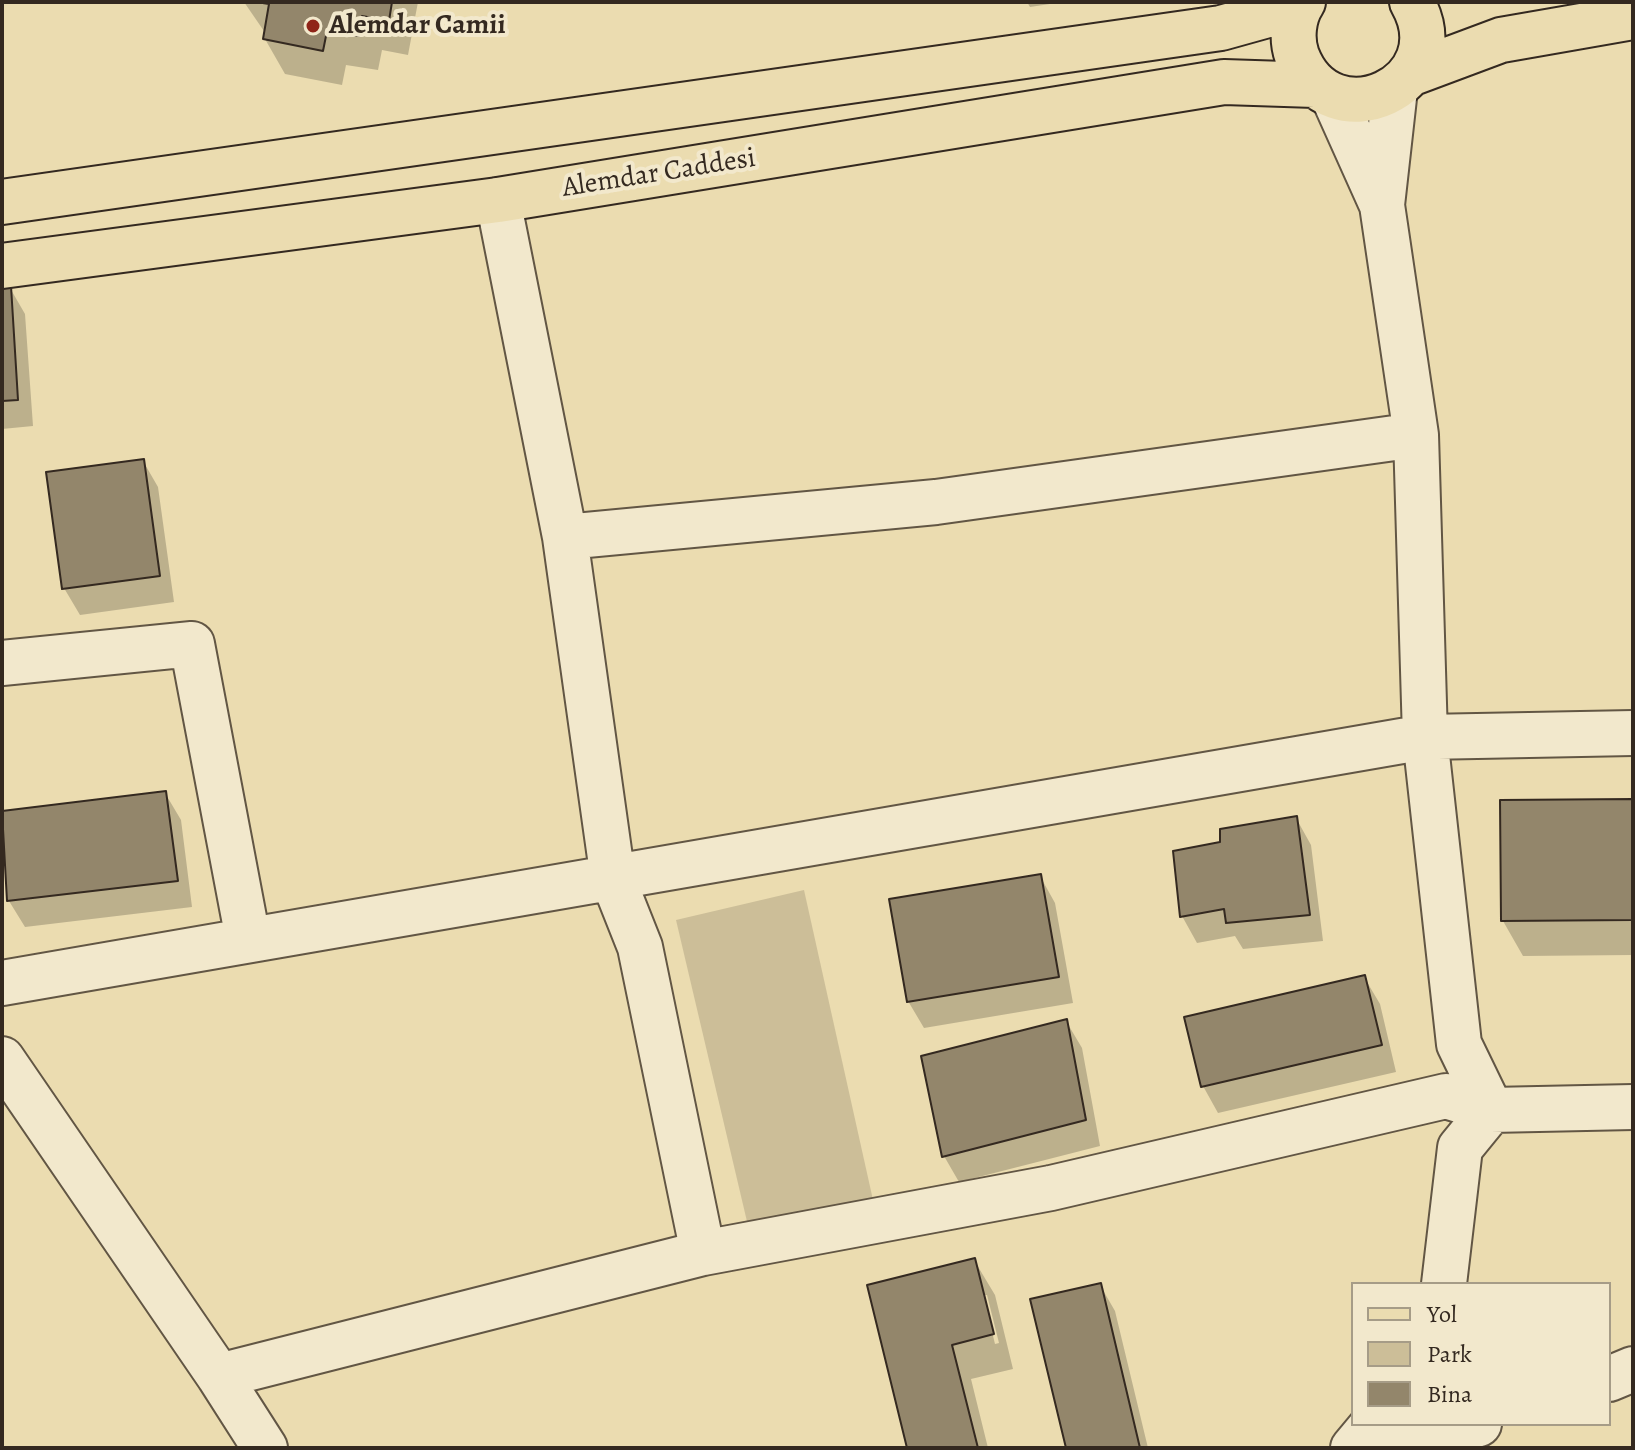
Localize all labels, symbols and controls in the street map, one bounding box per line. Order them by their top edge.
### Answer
place label: Alemdar Camii [329,9,506,43]
marker: Alemdar Camii [304,17,322,35]
street label: Alemdar Caddesi [560,142,758,206]
legend [1351,1282,1611,1426]
text: Yol [1427,1298,1457,1330]
text: Park [1427,1338,1472,1370]
text: Bina [1427,1378,1472,1410]

